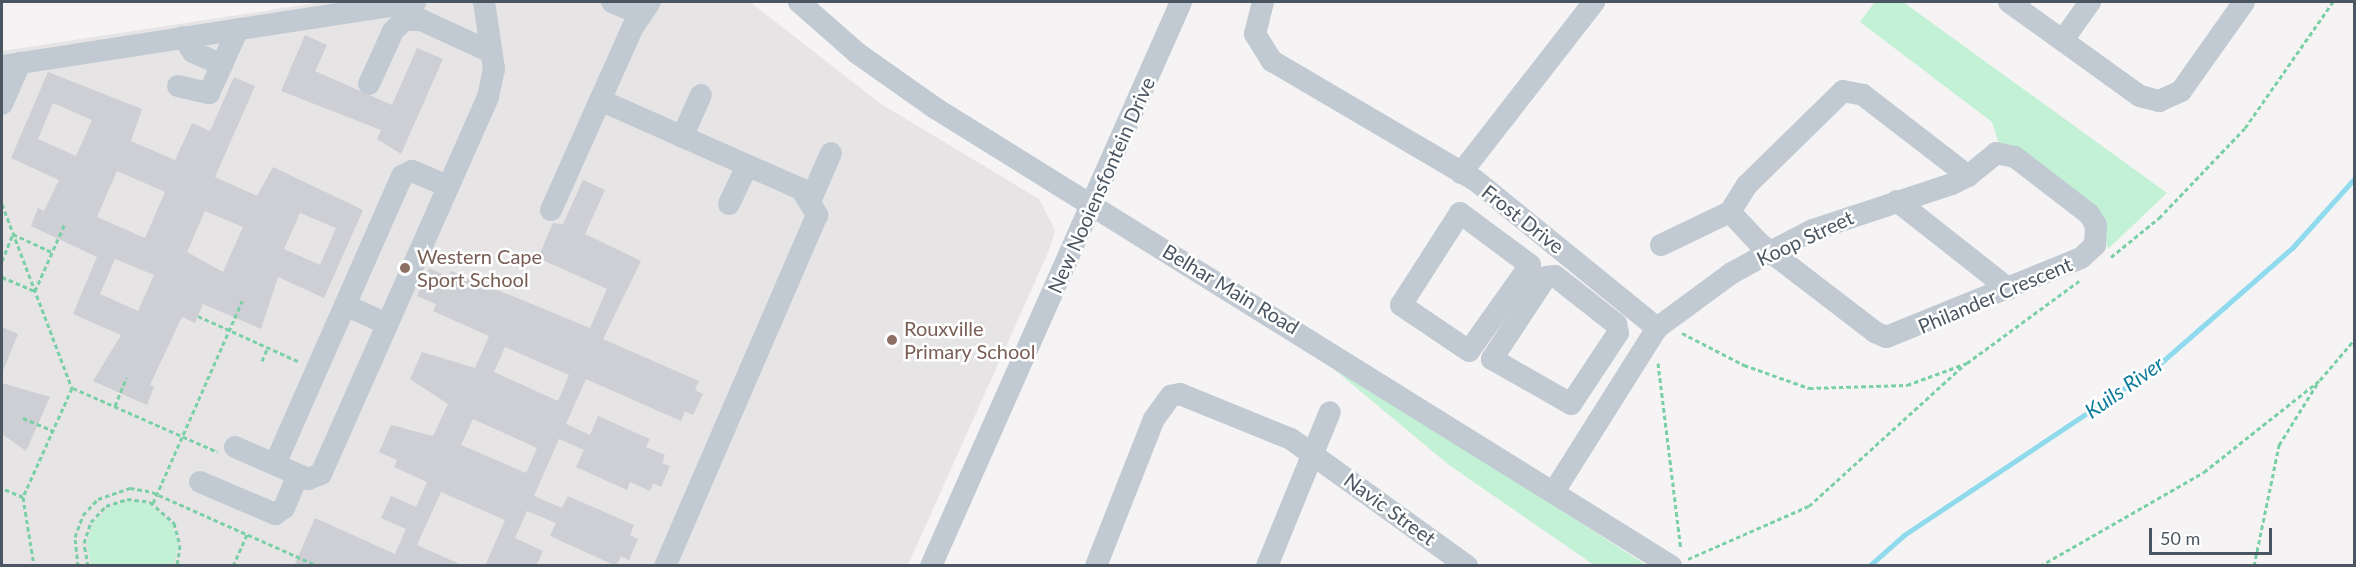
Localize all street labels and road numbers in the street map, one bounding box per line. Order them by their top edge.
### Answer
street label: New Nooiensfontein Drive [1042,73,1160,297]
street label: Frost Drive [1477,180,1569,258]
street label: Koop Street [1753,205,1857,271]
street label: Belhar Main Road [1158,239,1304,339]
street label: Philander Crescent [1914,252,2076,338]
street label: Navic Street [1340,468,1440,550]

